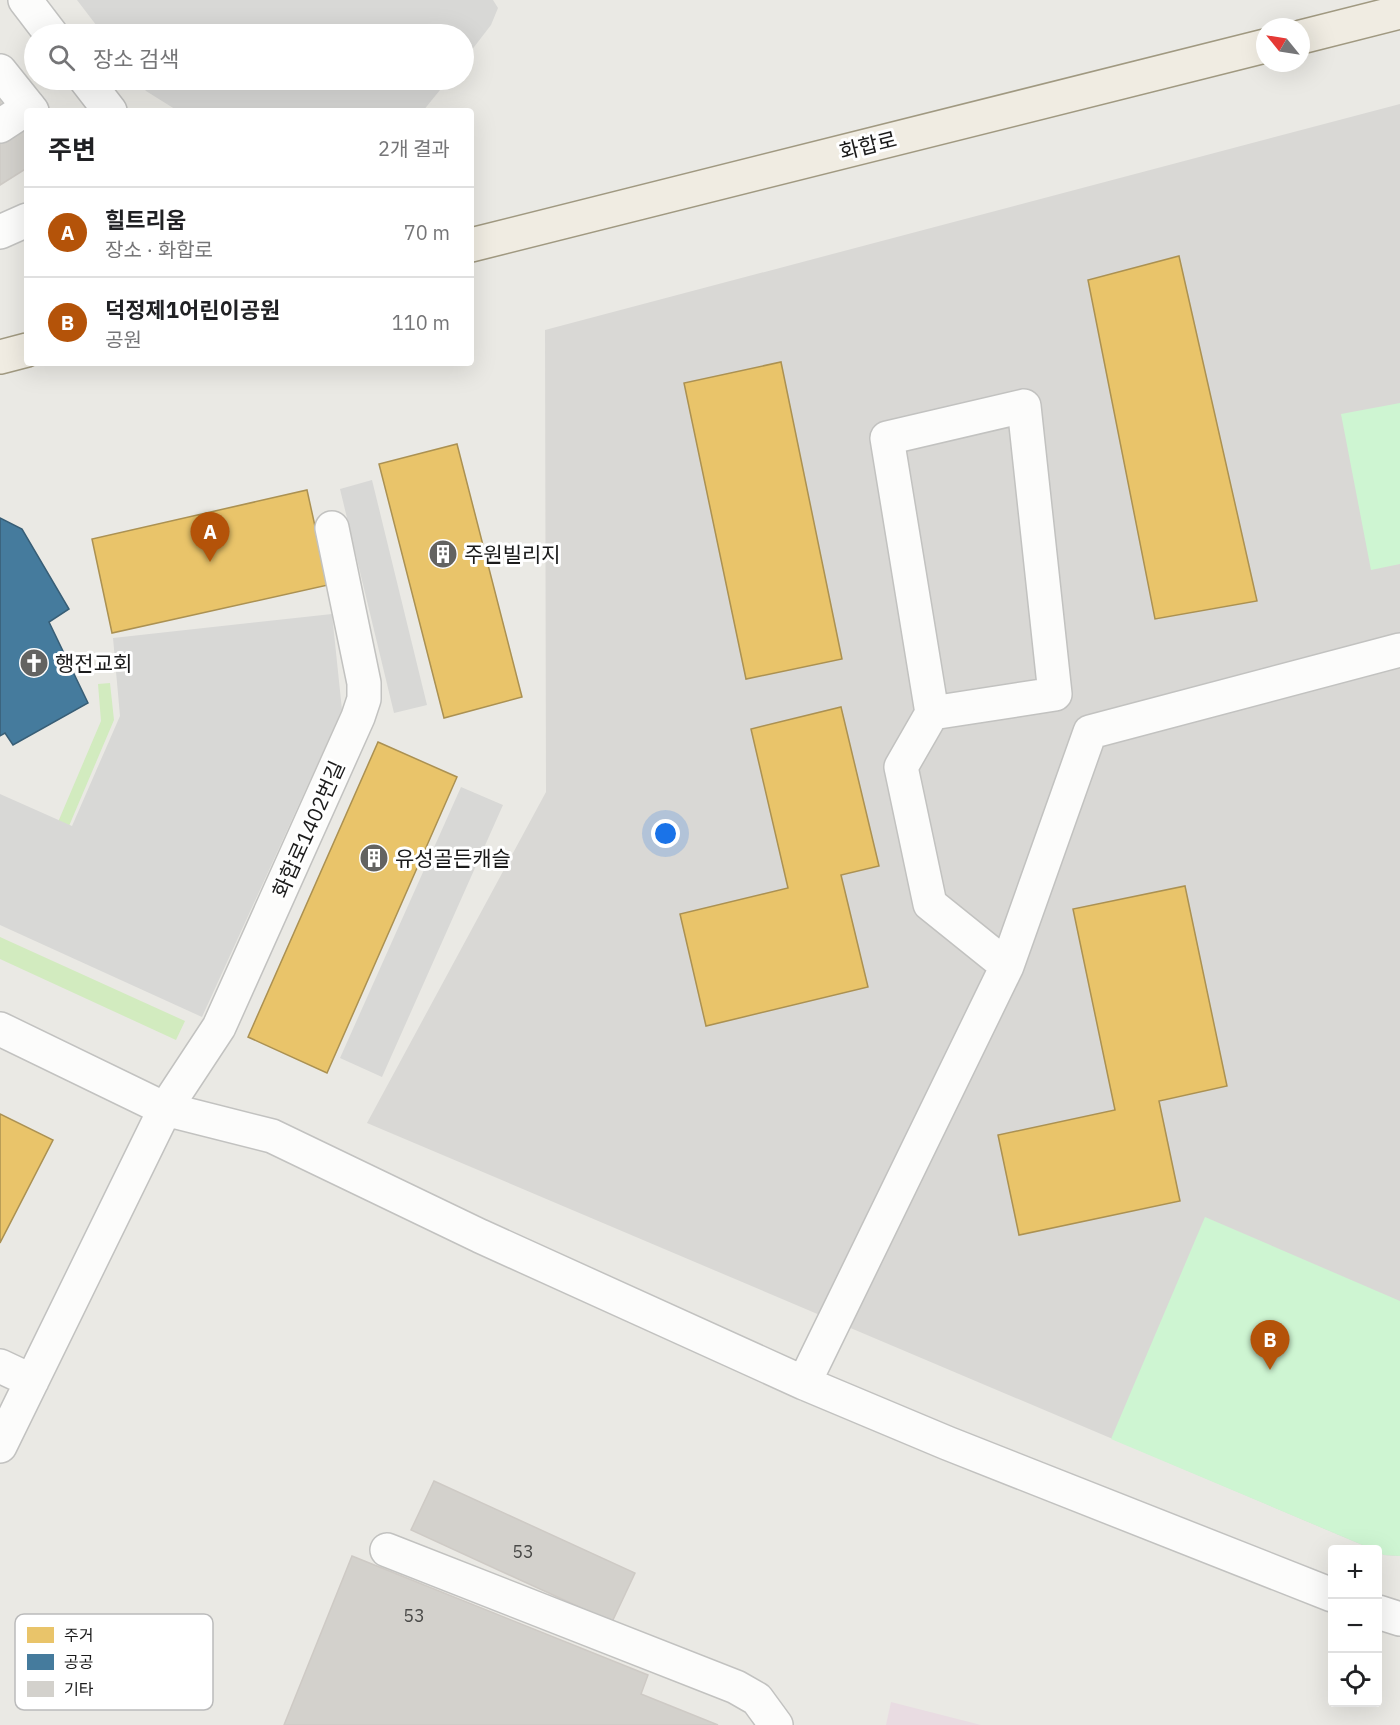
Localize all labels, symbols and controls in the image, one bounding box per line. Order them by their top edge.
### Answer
north arrow [1256,18,1310,72]
search box [24,24,474,90]
icon: search [45,41,78,74]
text: 장소 검색 [93,44,179,73]
street label: 화합로 [836,124,900,166]
text: 주변 [48,132,96,166]
text: 2개 결과 [378,135,450,162]
text: 힐트리움 [105,205,186,234]
text: A [61,219,74,246]
text: 70 m [404,219,450,246]
text: 장소 · 화합로 [105,236,213,263]
text: 덕정제1어린이공원 [105,295,280,324]
text: B [61,309,74,336]
text: 110 m [392,309,450,336]
text: 공원 [105,326,142,353]
pin: A [190,512,230,562]
building icon: 주원빌리지 [427,538,459,570]
place label: 주원빌리지 [464,540,561,568]
church icon: 행전교회 [18,647,50,679]
place label: 행전교회 [55,649,132,677]
street label: 화합로1402번길 [265,756,351,902]
your location [651,819,680,848]
building icon: 유성골든캐슬 [358,842,390,874]
place label: 유성골든캐슬 [395,844,511,872]
pin: B [1250,1320,1290,1370]
house number: 53 [512,1540,534,1563]
map controls [1328,1545,1382,1707]
button: + [1328,1545,1382,1599]
button: − [1328,1599,1382,1653]
house number: 53 [403,1604,425,1627]
legend [15,1614,213,1710]
text: 주거 [64,1625,93,1645]
text: 공공 [64,1652,93,1672]
button: locate [1328,1653,1382,1707]
text: 기타 [64,1679,94,1699]

